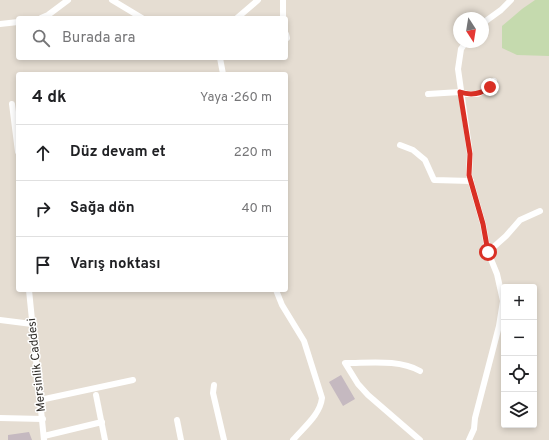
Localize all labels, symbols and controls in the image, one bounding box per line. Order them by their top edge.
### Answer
north arrow [453,12,489,48]
search box [16,16,288,60]
icon: search [30,27,52,49]
text: Burada ara [62,29,135,48]
route end [481,78,499,96]
text: 4 dk [32,87,67,109]
text: Yaya · 260 m [200,90,272,106]
icon: ahead [32,142,54,164]
text: Düz devam et [70,143,166,162]
text: 220 m [234,145,272,161]
icon: right [32,198,54,220]
text: Sağa dön [70,199,135,218]
text: 40 m [242,201,272,217]
route start [479,243,497,261]
icon: arrive [32,254,54,276]
text: Varış noktası [70,255,161,274]
map controls [501,284,537,428]
button: + [501,284,537,320]
street label: Mersinlik Caddesi [24,317,50,413]
button: − [501,320,537,356]
button: locate [501,356,537,392]
button: layers [501,392,537,428]

